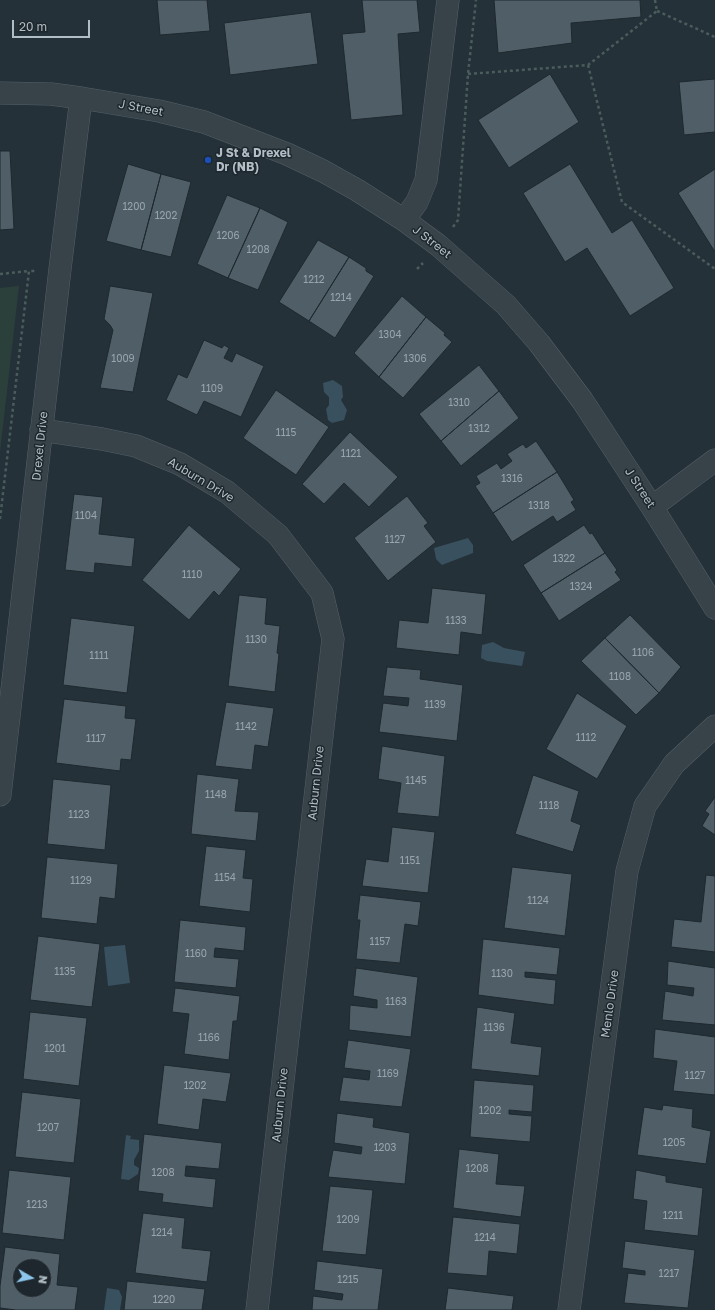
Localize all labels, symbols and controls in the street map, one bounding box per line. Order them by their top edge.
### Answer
scale bar [14,12,92,38]
text: 20 m [19,19,47,34]
street label: J Street [117,97,165,119]
place label: J St & Drexel Dr (NB) [216,146,291,174]
marker: J St & Drexel Dr (NB) [203,155,213,165]
house number: 1200 [122,201,146,213]
house number: 1202 [155,210,177,222]
street label: J Street [410,222,454,262]
house number: 1206 [217,230,239,242]
house number: 1208 [247,244,269,256]
house number: 1212 [303,274,325,286]
house number: 1214 [330,292,352,304]
house number: 1304 [379,329,401,341]
house number: 1009 [111,353,135,365]
house number: 1306 [404,353,426,365]
house number: 1109 [201,383,223,395]
house number: 1310 [448,397,470,409]
street label: Drexel Drive [29,411,51,481]
house number: 1312 [468,423,490,435]
house number: 1115 [276,427,296,439]
house number: 1121 [341,448,361,460]
street label: Auburn Drive [165,455,237,505]
street label: J Street [622,465,658,511]
house number: 1316 [501,473,523,485]
house number: 1318 [528,500,550,512]
house number: 1104 [75,510,97,522]
house number: 1127 [385,534,405,546]
house number: 1322 [553,553,575,565]
house number: 1110 [182,569,202,581]
house number: 1324 [570,581,592,593]
house number: 1133 [445,615,467,627]
house number: 1130 [245,634,267,646]
house number: 1106 [632,647,654,659]
house number: 1111 [89,650,109,662]
house number: 1108 [609,671,631,683]
house number: 1139 [424,699,446,711]
house number: 1142 [235,721,257,733]
house number: 1112 [576,732,596,744]
house number: 1117 [86,733,106,745]
street label: Auburn Drive [305,745,327,821]
house number: 1145 [405,775,427,787]
house number: 1148 [205,789,227,801]
house number: 1118 [539,800,559,812]
house number: 1123 [68,809,90,821]
house number: 1151 [400,855,420,867]
house number: 1154 [214,872,236,884]
house number: 1129 [70,875,92,887]
house number: 1124 [527,895,549,907]
house number: 1157 [370,936,390,948]
house number: 1160 [185,948,207,960]
house number: 1135 [54,966,76,978]
house number: 1130 [491,968,513,980]
street label: Menlo Drive [598,969,622,1039]
house number: 1163 [385,996,407,1008]
house number: 1136 [483,1022,505,1034]
house number: 1166 [198,1032,220,1044]
house number: 1201 [44,1043,66,1055]
street label: Auburn Drive [269,1067,291,1143]
house number: 1169 [377,1068,399,1080]
house number: 1127 [685,1070,705,1082]
house number: 1202 [184,1080,206,1092]
house number: 1202 [479,1105,501,1117]
house number: 1207 [37,1122,59,1134]
house number: 1205 [663,1137,685,1149]
house number: 1203 [374,1142,396,1154]
house number: 1208 [466,1163,488,1175]
house number: 1208 [152,1167,174,1179]
house number: 1213 [26,1199,48,1211]
house number: 1211 [663,1210,683,1222]
house number: 1209 [337,1214,359,1226]
house number: 1214 [151,1227,173,1239]
house number: 1214 [474,1232,496,1244]
north arrow [12,1258,52,1298]
house number: 1217 [659,1268,679,1280]
house number: 1215 [337,1274,359,1286]
text: N [36,1275,50,1285]
house number: 1220 [153,1294,175,1306]

